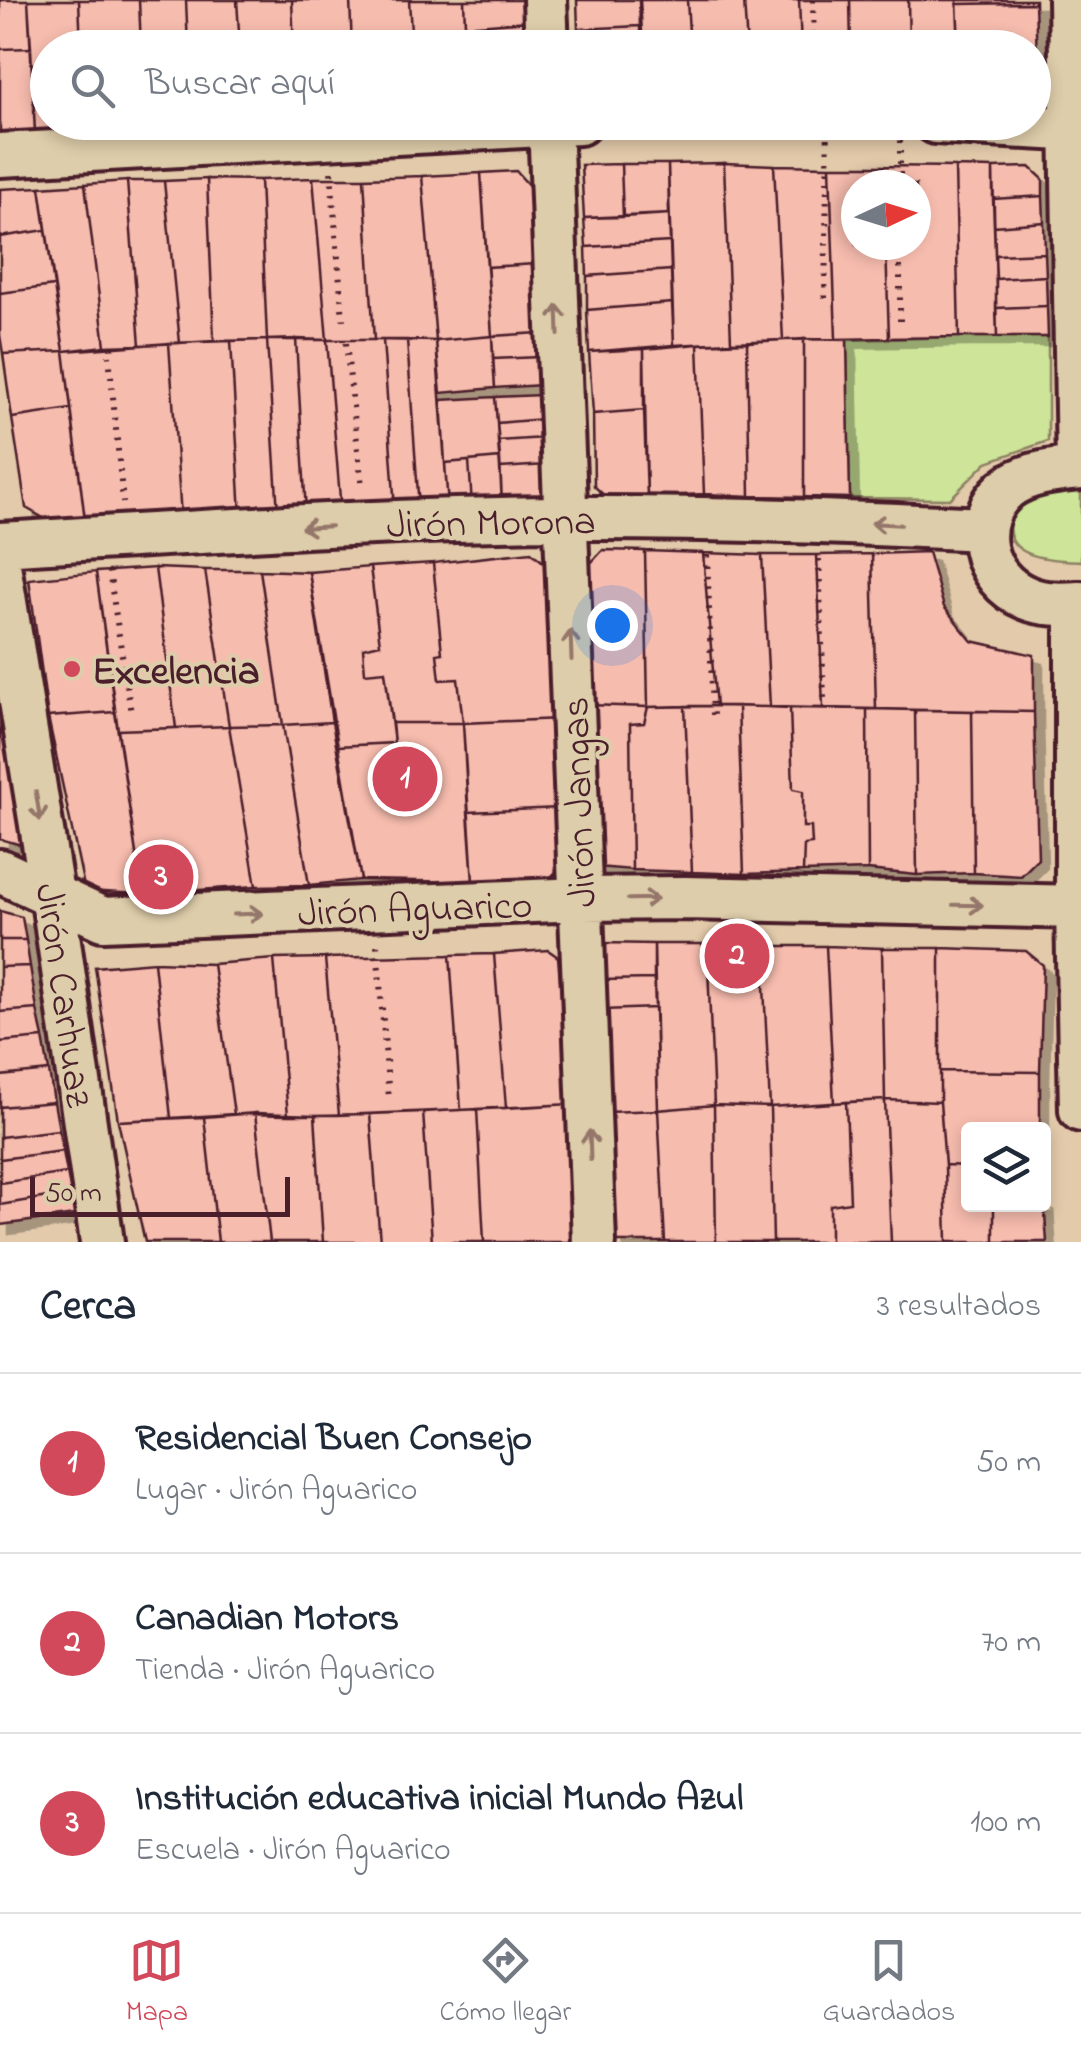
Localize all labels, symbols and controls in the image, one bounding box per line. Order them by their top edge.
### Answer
search box [30,30,1051,140]
text: Buscar aquí [145,57,335,113]
icon: search [65,58,120,113]
north arrow [841,170,931,260]
one-way arrow [548,305,567,337]
street label: Jirón Morona [386,494,596,557]
one-way arrow [870,514,902,533]
one-way arrow [301,518,333,537]
your location [587,600,638,651]
one-way arrow [561,629,580,661]
place label: Excelencia [92,644,260,703]
marker: Excelencia [61,658,83,680]
street label: Jirón Jangas [548,696,615,908]
pin: 1 [372,742,438,816]
one-way arrow [29,789,47,821]
pin: 3 [128,840,194,914]
street label: Jirón Aguarico [297,878,534,945]
street label: Jirón Carhuaz [17,880,106,1112]
one-way arrow [626,890,658,908]
one-way arrow [951,895,983,914]
one-way arrow [232,904,264,923]
pin: 2 [704,918,770,994]
map controls [961,1122,1051,1212]
button: layers [961,1122,1051,1212]
one-way arrow [580,1129,599,1161]
scale bar [30,1172,290,1216]
text: 50 m [45,1174,102,1215]
text: Cerca [40,1277,136,1338]
text: 3 resultados [877,1284,1041,1331]
text: Residencial Buen Consejo [135,1412,532,1468]
text: 1 [67,1440,78,1487]
text: 50 m [976,1440,1041,1487]
text: Lugar · Jirón Aguarico [135,1468,417,1515]
text: Canadian Motors [135,1592,399,1648]
text: 2 [65,1620,80,1667]
text: 70 m [981,1620,1041,1667]
text: Tienda · Jirón Aguarico [135,1648,435,1695]
text: Institución educativa inicial Mundo Azul [135,1772,743,1828]
text: 3 [66,1800,79,1847]
text: 100 m [970,1800,1041,1847]
text: Escuela · Jirón Aguarico [135,1828,451,1875]
tab: Mapa [126,1933,188,2034]
tab: Cómo llegar [440,1933,571,2034]
tab: Guardados [823,1933,955,2034]

